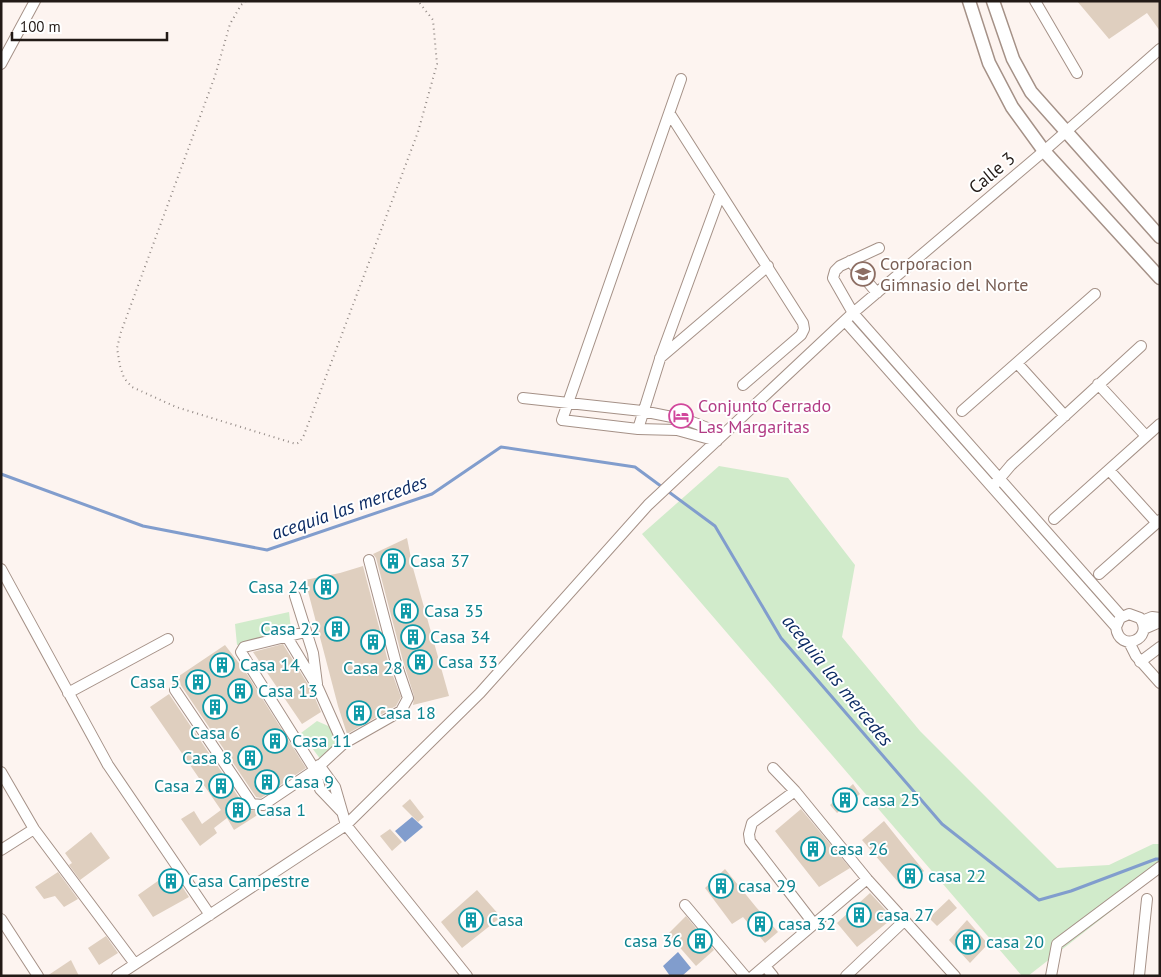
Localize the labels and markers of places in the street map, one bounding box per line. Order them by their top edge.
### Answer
place label: Corporacion Gimnasio del Norte [880,252,1028,296]
school or university icon: Corporacion Gimnasio del Norte [850,261,876,287]
place label: Conjunto Cerrado Las Margaritas [698,394,831,438]
hotel icon: Conjunto Cerrado Las Margaritas [668,403,694,429]
building icon: Casa 37 [380,548,406,574]
place label: Casa 37 [410,549,470,572]
building icon: Casa 24 [313,574,339,600]
place label: Casa 24 [248,575,308,598]
building icon: Casa 35 [393,598,419,624]
place label: Casa 35 [424,599,484,622]
building icon: Casa 22 [324,616,350,642]
place label: Casa 22 [260,617,320,640]
building icon: Casa 34 [400,624,426,650]
place label: Casa 34 [430,625,490,648]
building icon: Casa 28 [360,629,386,655]
building icon: Casa 33 [407,649,433,675]
place label: Casa 33 [438,650,498,673]
building icon: Casa 14 [209,652,235,678]
place label: Casa 14 [240,653,300,676]
place label: Casa 28 [343,656,403,679]
building icon: Casa 5 [185,669,211,695]
place label: Casa 5 [130,670,180,693]
building icon: Casa 13 [227,678,253,704]
place label: Casa 13 [258,679,318,702]
building icon: Casa 6 [202,694,228,720]
building icon: Casa 18 [346,700,372,726]
place label: Casa 18 [376,701,436,724]
place label: Casa 6 [190,721,240,744]
building icon: Casa 11 [262,728,288,754]
place label: Casa 11 [292,729,352,752]
building icon: Casa 8 [237,745,263,771]
place label: Casa 8 [182,746,232,769]
building icon: Casa 9 [254,769,280,795]
place label: Casa 9 [284,770,334,793]
building icon: Casa 2 [208,773,234,799]
place label: Casa 2 [154,774,204,797]
building icon: casa 25 [832,787,858,813]
place label: casa 25 [862,788,920,811]
building icon: Casa 1 [225,797,251,823]
place label: Casa 1 [256,798,306,821]
building icon: casa 26 [800,836,826,862]
place label: casa 26 [830,837,888,860]
building icon: casa 22 [897,863,923,889]
place label: casa 22 [928,864,986,887]
building icon: Casa Campestre [158,868,184,894]
place label: Casa Campestre [188,869,310,892]
building icon: casa 29 [708,873,734,899]
place label: casa 29 [738,874,796,897]
building icon: casa 27 [846,902,872,928]
place label: casa 27 [876,903,934,926]
building icon: Casa [458,907,484,933]
place label: Casa [488,908,523,931]
building icon: casa 32 [747,911,773,937]
place label: casa 32 [778,912,836,935]
building icon: casa 36 [687,928,713,954]
place label: casa 36 [624,929,682,952]
building icon: casa 20 [955,929,981,955]
place label: casa 20 [986,930,1044,953]

